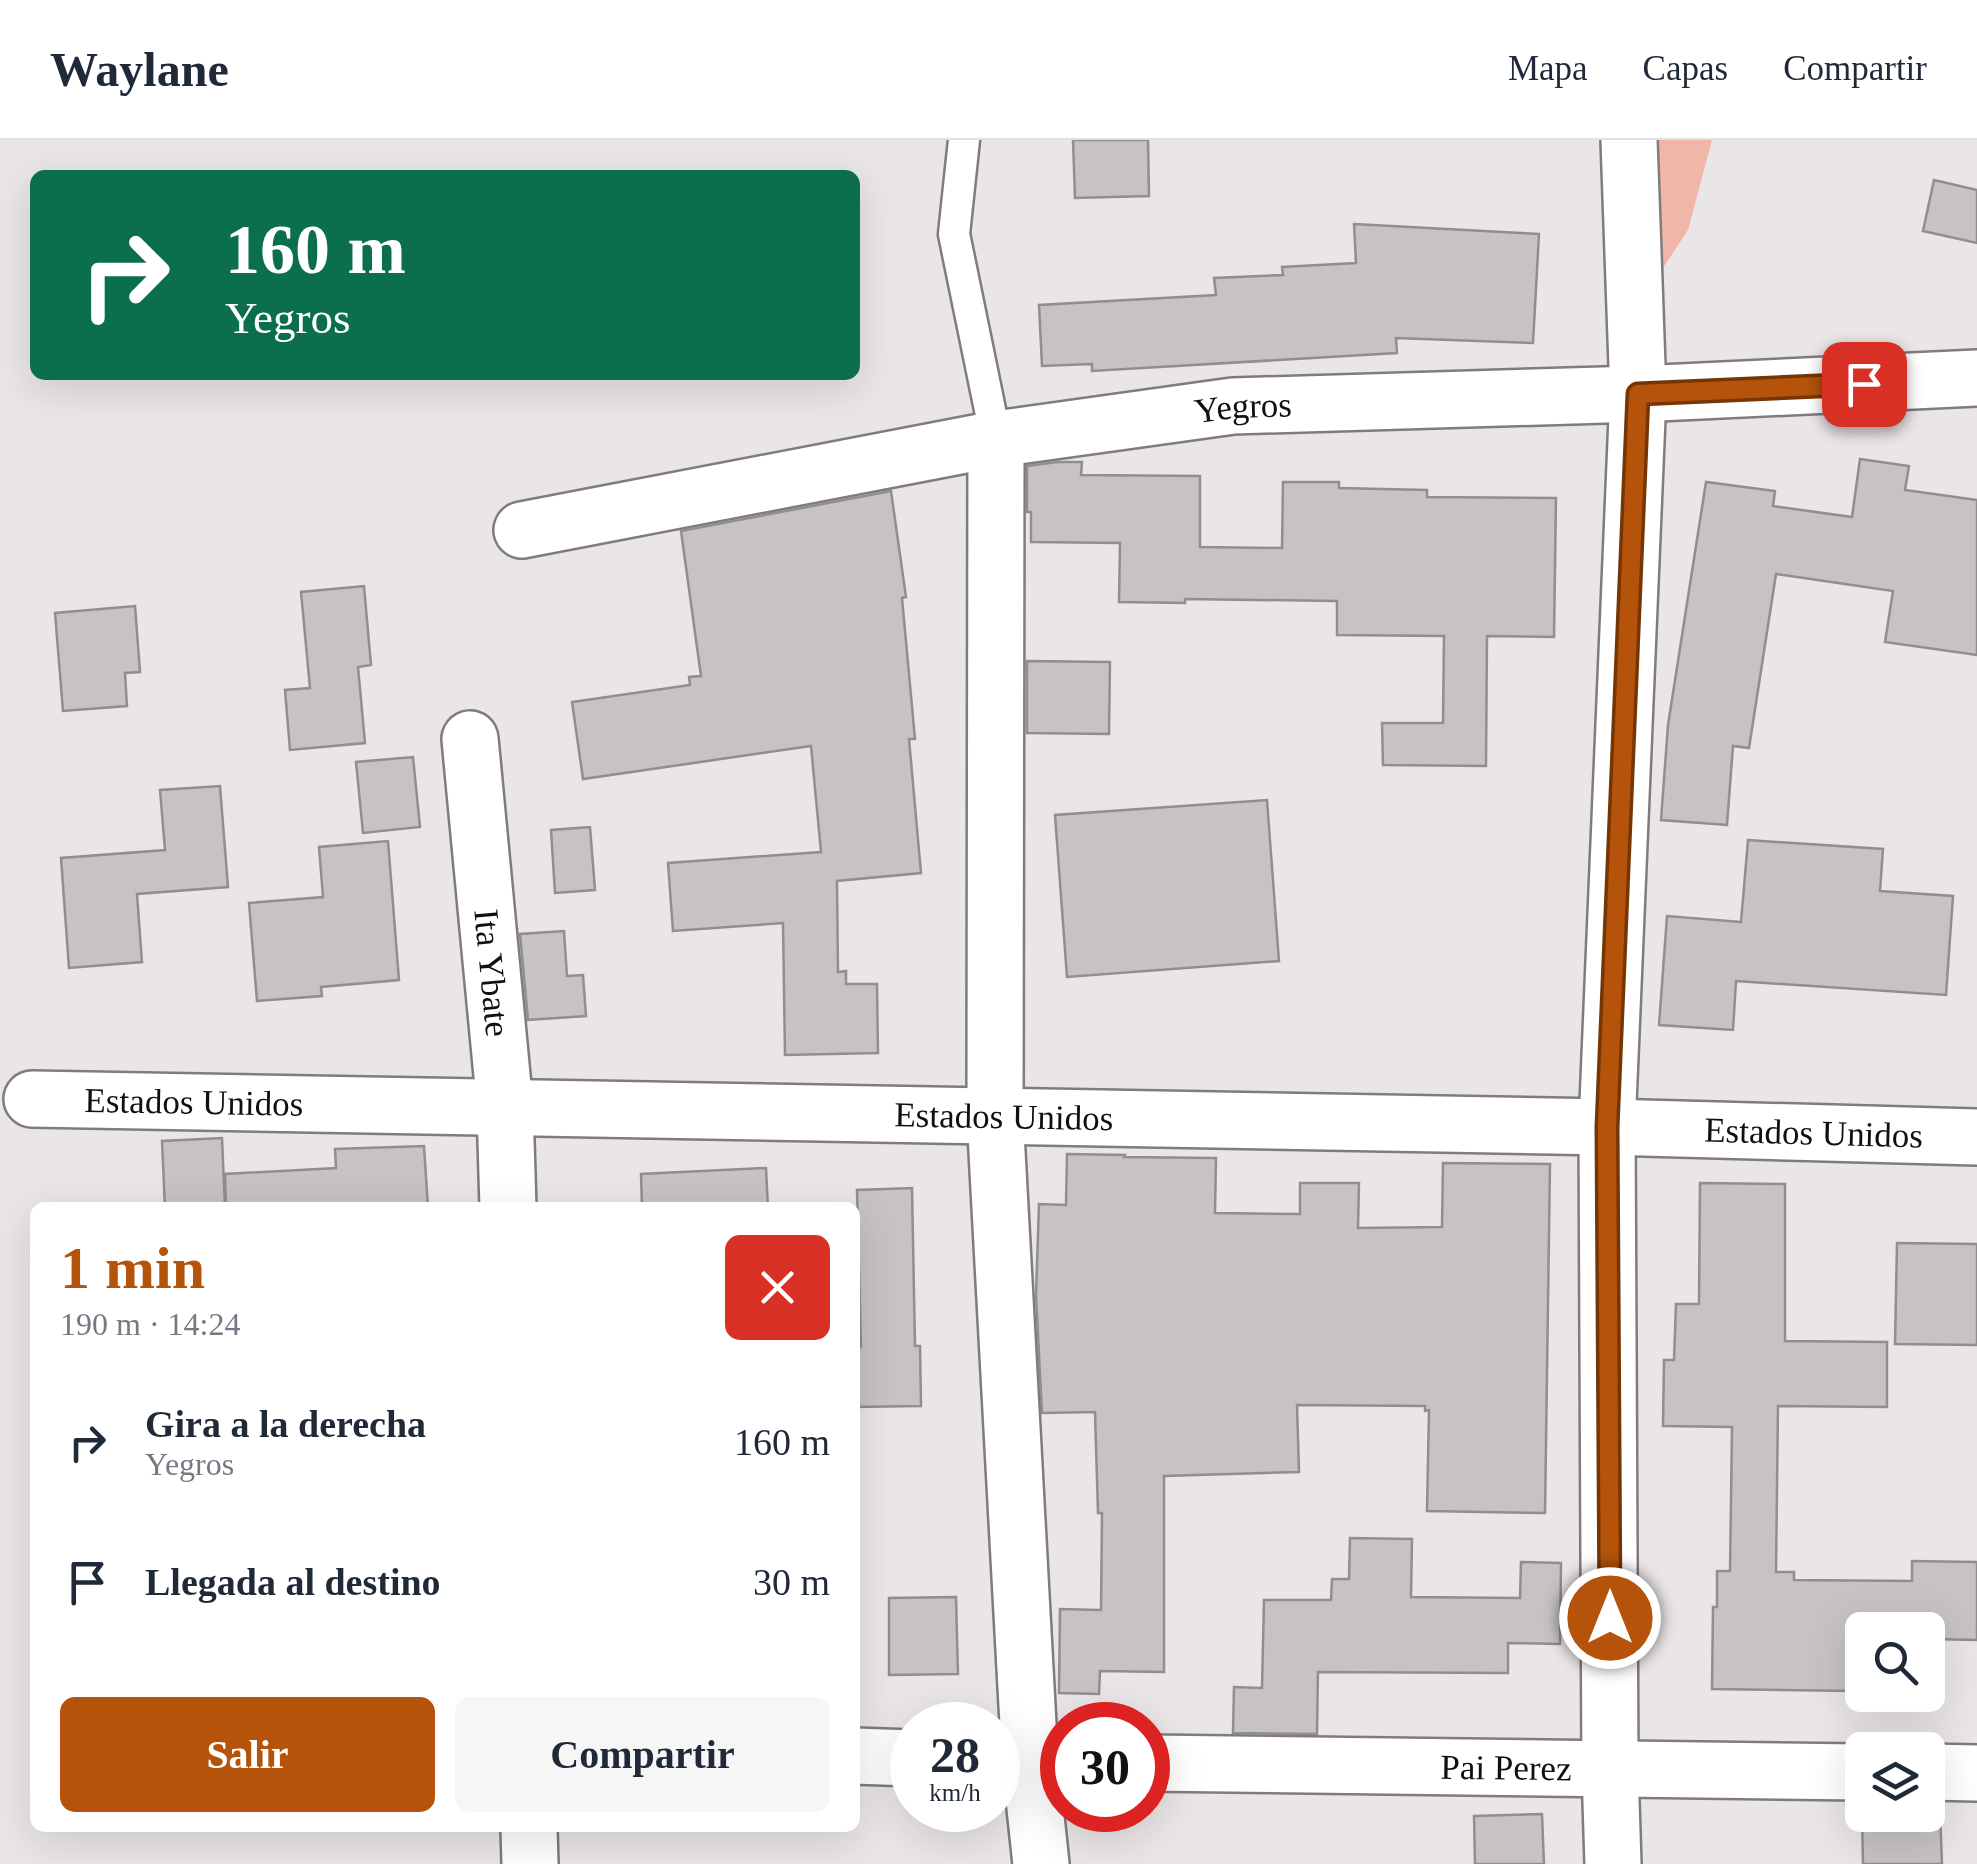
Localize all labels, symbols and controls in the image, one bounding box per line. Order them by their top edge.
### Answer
text: Waylane [50,43,229,96]
text: Mapa [1508,49,1588,88]
text: Capas [1643,49,1728,88]
text: Compartir [1783,49,1927,88]
icon: right [60,210,190,340]
text: 160 m [225,211,406,288]
text: Yegros [225,293,350,343]
pin [1822,342,1907,427]
icon: arrive [1837,357,1892,412]
street label: Yegros [1192,385,1292,431]
street label: Ita Ybate [467,907,518,1039]
street label: Estados Unidos [84,1080,304,1123]
street label: Estados Unidos [894,1095,1114,1138]
street label: Estados Unidos [1704,1110,1924,1155]
text: 1 min [60,1235,205,1301]
button: close [725,1235,830,1340]
text: 190 m · 14:24 [60,1306,240,1342]
text: Gira a la derecha [145,1403,426,1445]
icon: right [60,1415,115,1470]
text: 160 m [734,1421,830,1463]
text: Yegros [145,1446,234,1482]
icon: arrive [60,1555,115,1610]
text: Llegada al destino [145,1561,441,1603]
text: 30 m [753,1561,830,1603]
position arrow [1558,1566,1662,1670]
map controls [1845,1612,1945,1832]
button: search [1845,1612,1945,1712]
button: Salir [60,1697,435,1812]
button: Compartir [455,1697,830,1812]
speed limit sign: 30 [1040,1702,1170,1832]
text: 28 [930,1727,980,1783]
button: layers [1845,1732,1945,1832]
street label: Pai Perez [1440,1747,1572,1788]
text: km/h [929,1779,981,1806]

